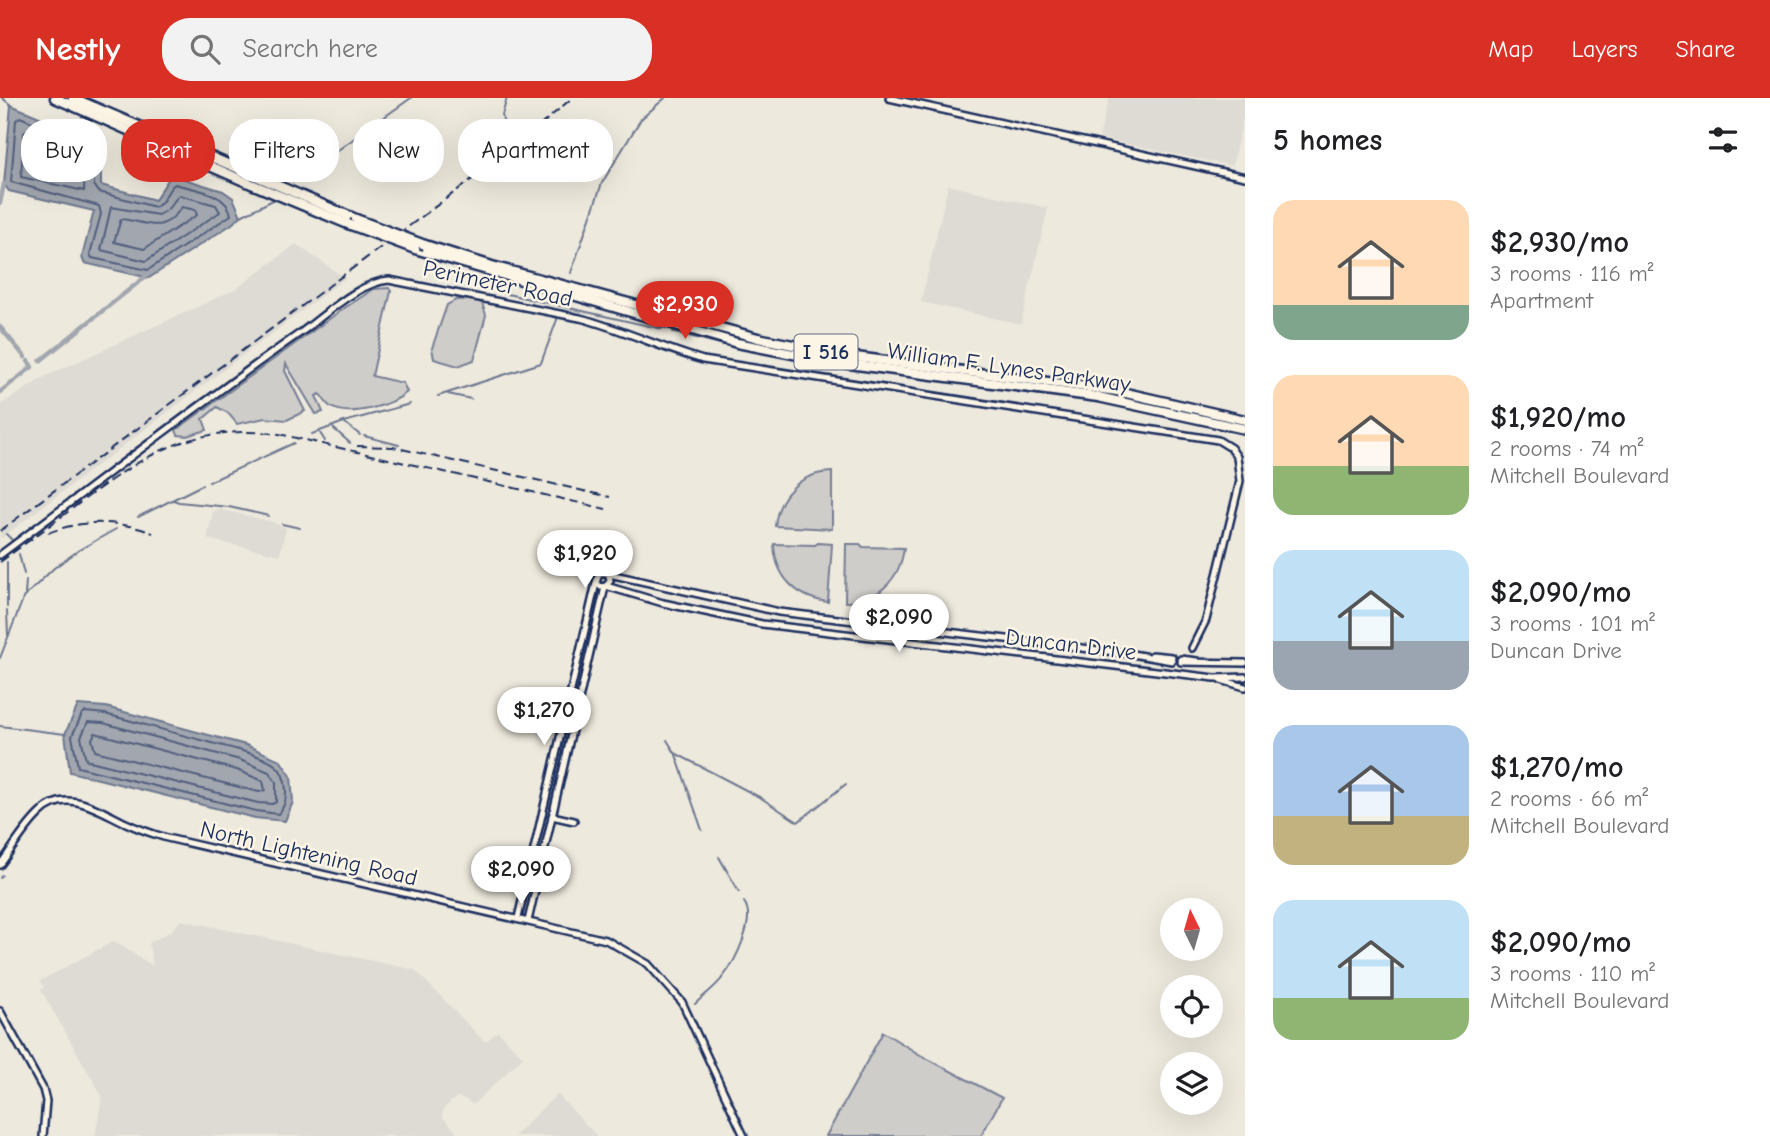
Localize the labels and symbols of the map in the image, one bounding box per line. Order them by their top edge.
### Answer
street label: Perimeter Road [421,254,575,313]
pin: $2,930 [628,282,742,341]
road number: I 516 [794,334,858,370]
street label: William F. Lynes Parkway [886,337,1133,398]
pin: $1,920 [528,531,642,590]
pin: $2,090 [842,594,956,654]
street label: Duncan Drive [1004,623,1138,666]
pin: $1,270 [487,688,601,747]
street label: North Lightening Road [198,815,420,892]
pin: $2,090 [464,846,578,906]
north arrow [1160,898,1223,961]

